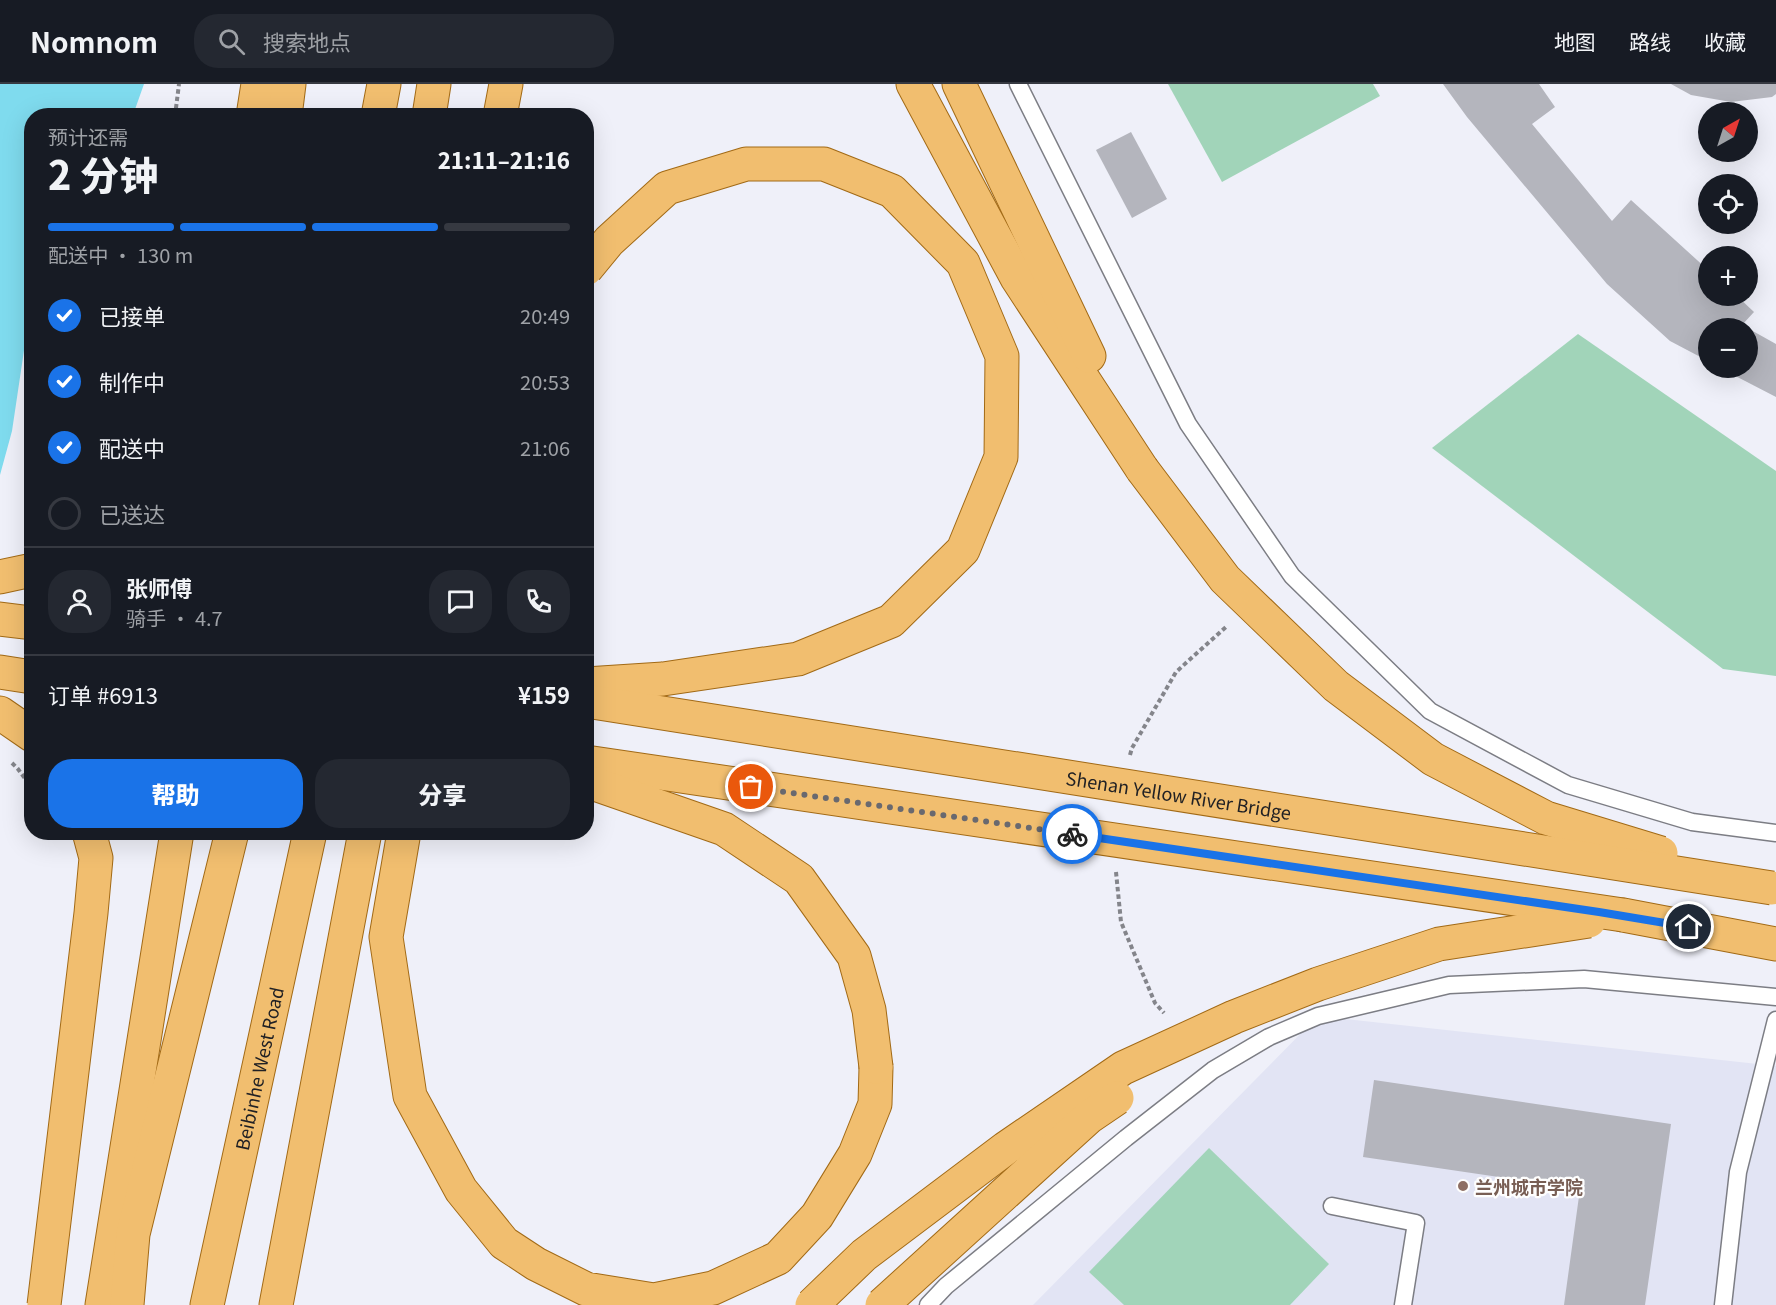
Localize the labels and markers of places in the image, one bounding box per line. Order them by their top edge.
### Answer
pin [725,761,776,812]
pin [1663,901,1714,952]
place label: 兰州城市学院 [1475,1173,1583,1199]
marker: 兰州城市学院 [1456,1179,1470,1193]

